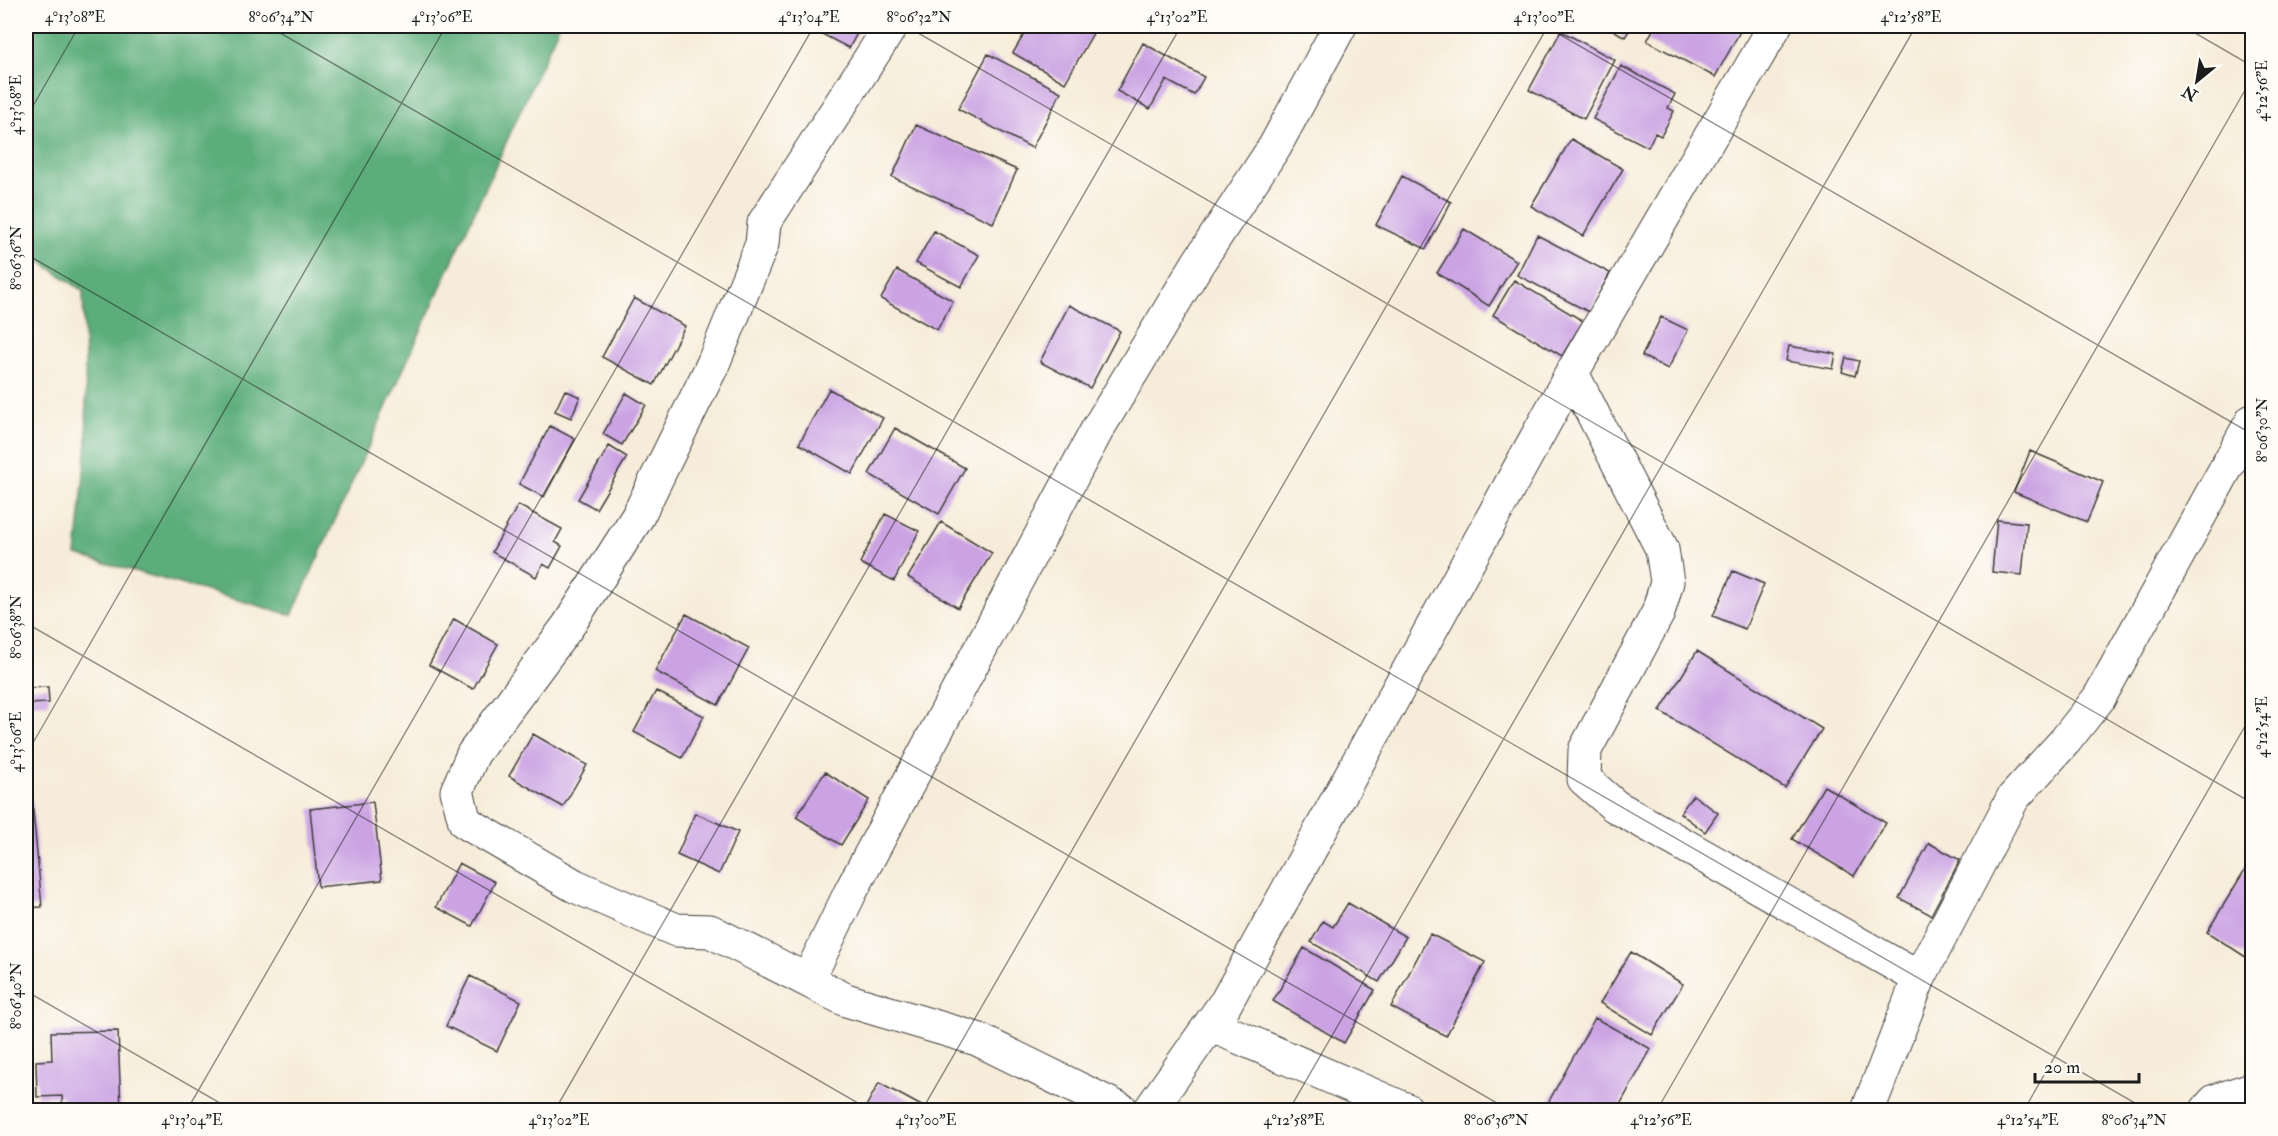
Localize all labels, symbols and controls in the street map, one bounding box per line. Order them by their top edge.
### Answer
text: 4°13'08"E [45,8,105,27]
text: 8°06'34"N [248,8,314,27]
text: 4°13'06"E [412,8,473,27]
text: 4°13'04"E [778,8,840,27]
text: 8°06'32"N [887,8,952,27]
text: 4°13'02"E [1147,8,1208,27]
text: 4°13'00"E [1513,8,1575,27]
text: 4°12'58"E [1880,8,1942,27]
north arrow [2167,51,2227,111]
text: 4°12'56"E [2253,60,2272,122]
text: 4°13'08"E [7,75,26,135]
text: N [2178,81,2202,106]
text: 8°06'36"N [7,225,26,290]
text: 8°06'30"N [2253,397,2272,462]
text: 8°06'38"N [7,594,26,659]
text: 4°12'54"E [2253,696,2272,758]
text: 4°13'06"E [7,711,26,772]
text: 8°06'40"N [7,962,26,1030]
scale bar [2035,1046,2138,1084]
text: 20 m [2044,1056,2080,1079]
text: 4°13'04"E [161,1111,223,1130]
text: 4°13'02"E [529,1111,590,1130]
text: 4°13'00"E [895,1111,957,1130]
text: 4°12'58"E [1263,1111,1325,1130]
text: 8°06'36"N [1464,1111,1529,1130]
text: 4°12'56"E [1630,1111,1692,1130]
text: 4°12'54"E [1997,1111,2059,1130]
text: 8°06'34"N [2101,1111,2167,1130]

